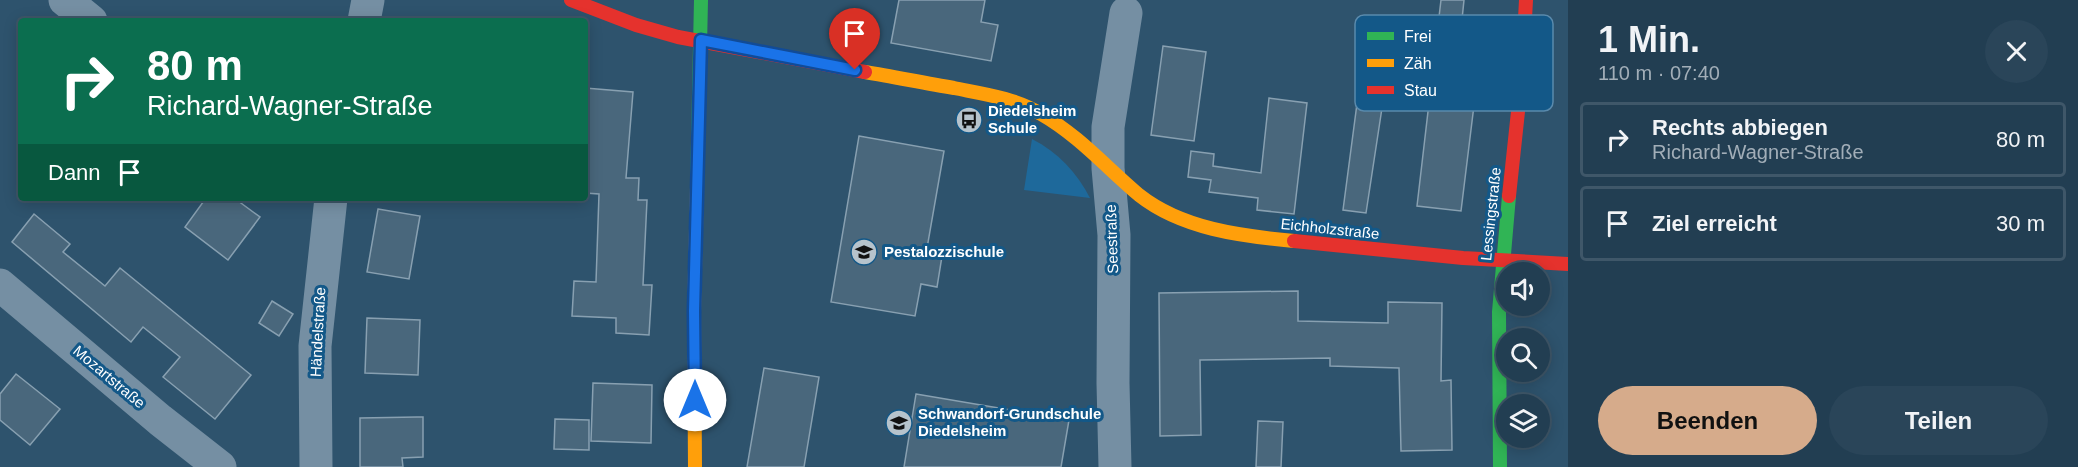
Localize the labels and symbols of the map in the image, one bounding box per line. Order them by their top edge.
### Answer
pin [829,8,880,70]
legend [1355,15,1553,111]
text: Frei [1404,28,1432,45]
text: Zäh [1404,55,1432,72]
text: Stau [1404,82,1437,99]
place label: Diedelsheim Schule [988,102,1076,136]
bus stop icon: Diedelsheim Schule [954,105,984,135]
street label: Lessingstraße [1477,166,1504,262]
street label: Seestraße [1102,204,1121,274]
street label: Eichholzstraße [1280,215,1380,242]
school or university icon: Pestalozzischule [849,237,879,267]
place label: Pestalozzischule [884,243,1004,260]
street label: Händelstraße [307,287,328,377]
street label: Mozartstraße [70,342,149,412]
position arrow [663,368,727,432]
place label: Schwandorf-Grundschule Diedelsheim [918,405,1101,439]
school or university icon: Schwandorf-Grundschule Diedelsheim [884,408,914,438]

